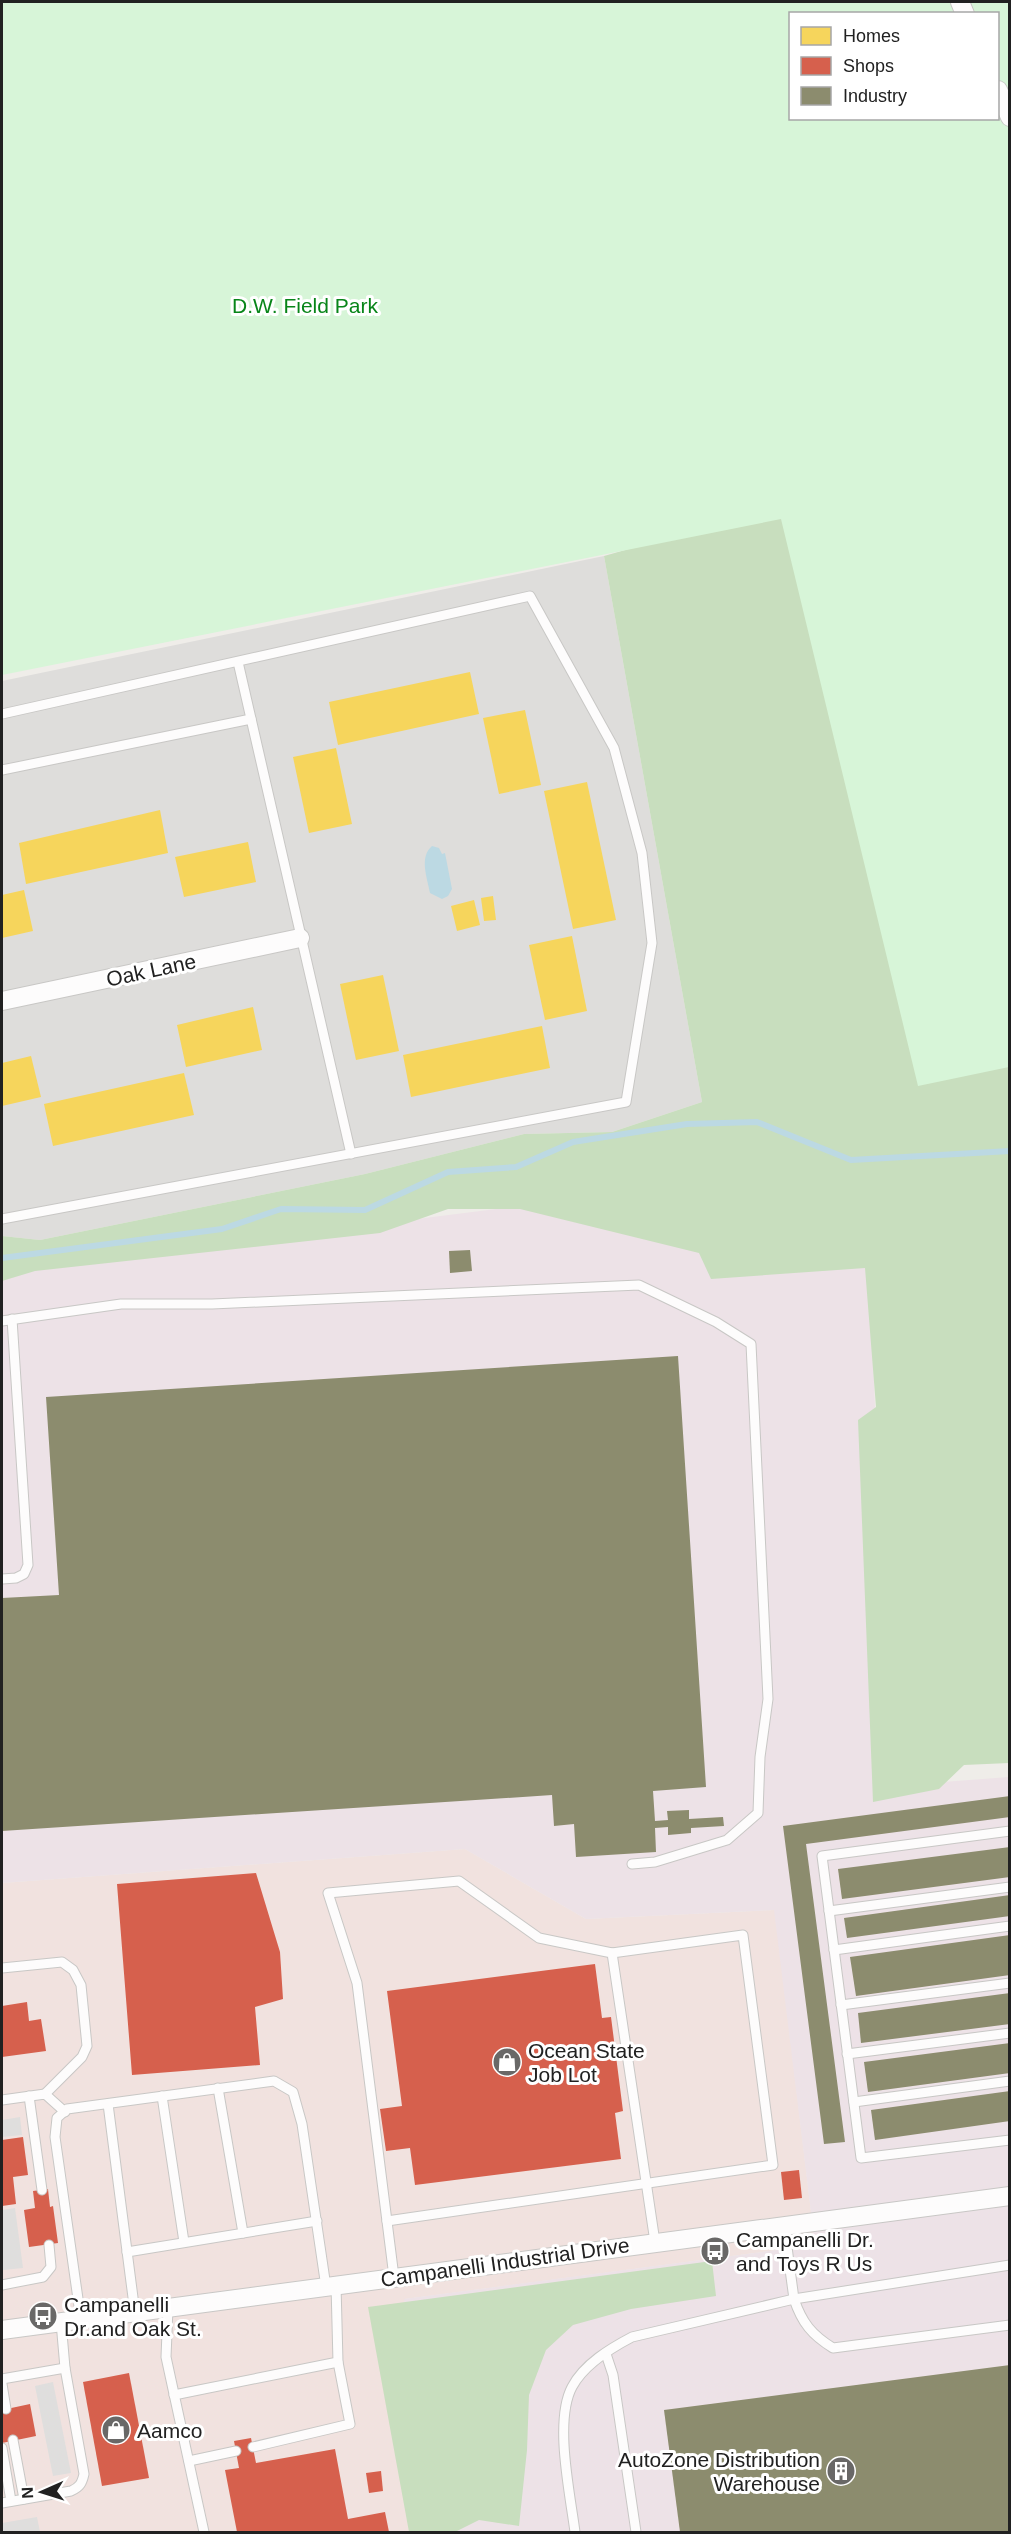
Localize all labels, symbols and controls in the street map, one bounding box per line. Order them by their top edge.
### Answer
legend [789,12,999,120]
text: Homes [843,26,900,46]
text: Shops [843,56,894,76]
text: Industry [843,86,907,106]
park label: D.W. Field Park [232,294,378,317]
street label: Oak Lane [104,949,198,991]
place label: Ocean State Job Lot [528,2039,645,2086]
shop icon: Ocean State Job Lot [491,2046,523,2078]
place label: Campanelli Dr. and Toys R Us [736,2228,874,2275]
street label: Campanelli Industrial Drive [379,2233,631,2291]
bus stop icon: Campanelli Dr. and Toys R Us [699,2235,731,2267]
place label: Campanelli Dr.and Oak St. [64,2293,202,2340]
bus stop icon: Campanelli Dr.and Oak St. [27,2300,59,2332]
shop icon: Aamco [100,2414,132,2446]
place label: Aamco [137,2419,202,2442]
place label: AutoZone Distribution Warehouse [618,2448,820,2495]
building icon: AutoZone Distribution Warehouse [825,2455,857,2487]
north arrow [12,2462,72,2522]
text: N [19,2487,36,2499]

